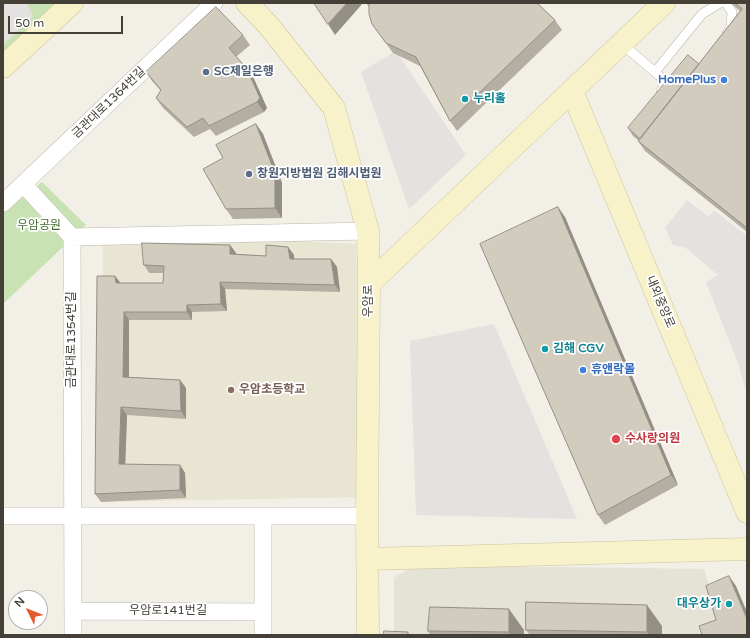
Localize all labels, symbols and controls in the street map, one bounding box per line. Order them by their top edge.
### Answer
scale bar [10,8,125,34]
text: 50 m [15,16,44,30]
street label: 금관대로1364번길 [69,64,149,142]
place label: SC제일은행 [214,65,274,79]
marker: SC제일은행 [201,67,211,77]
place label: HomePlus [658,73,716,87]
marker: HomePlus [719,75,729,85]
place label: 누리홀 [473,92,506,106]
marker: 누리홀 [460,94,470,104]
place label: 창원지방법원 김해시법원 [257,167,382,181]
marker: 창원지방법원 김해시법원 [244,169,254,179]
park label: 우암공원 [17,219,61,233]
street label: 내외중앙로 [643,274,677,330]
street label: 우암로 [362,284,376,318]
street label: 금관대로1354번길 [65,292,79,388]
place label: 김해 CGV [553,342,604,356]
marker: 김해 CGV [540,344,550,354]
place label: 휴앤락몰 [591,363,635,377]
marker: 휴앤락몰 [578,365,588,375]
place label: 우암초등학교 [239,383,305,397]
marker: 우암초등학교 [226,385,236,395]
place label: 수사랑의원 [625,432,680,446]
marker: 수사랑의원 [610,433,622,445]
north arrow [8,590,48,630]
text: N [12,594,27,610]
place label: 대우상가 [677,597,721,611]
marker: 대우상가 [724,599,734,609]
street label: 우암로141번길 [129,604,207,618]

